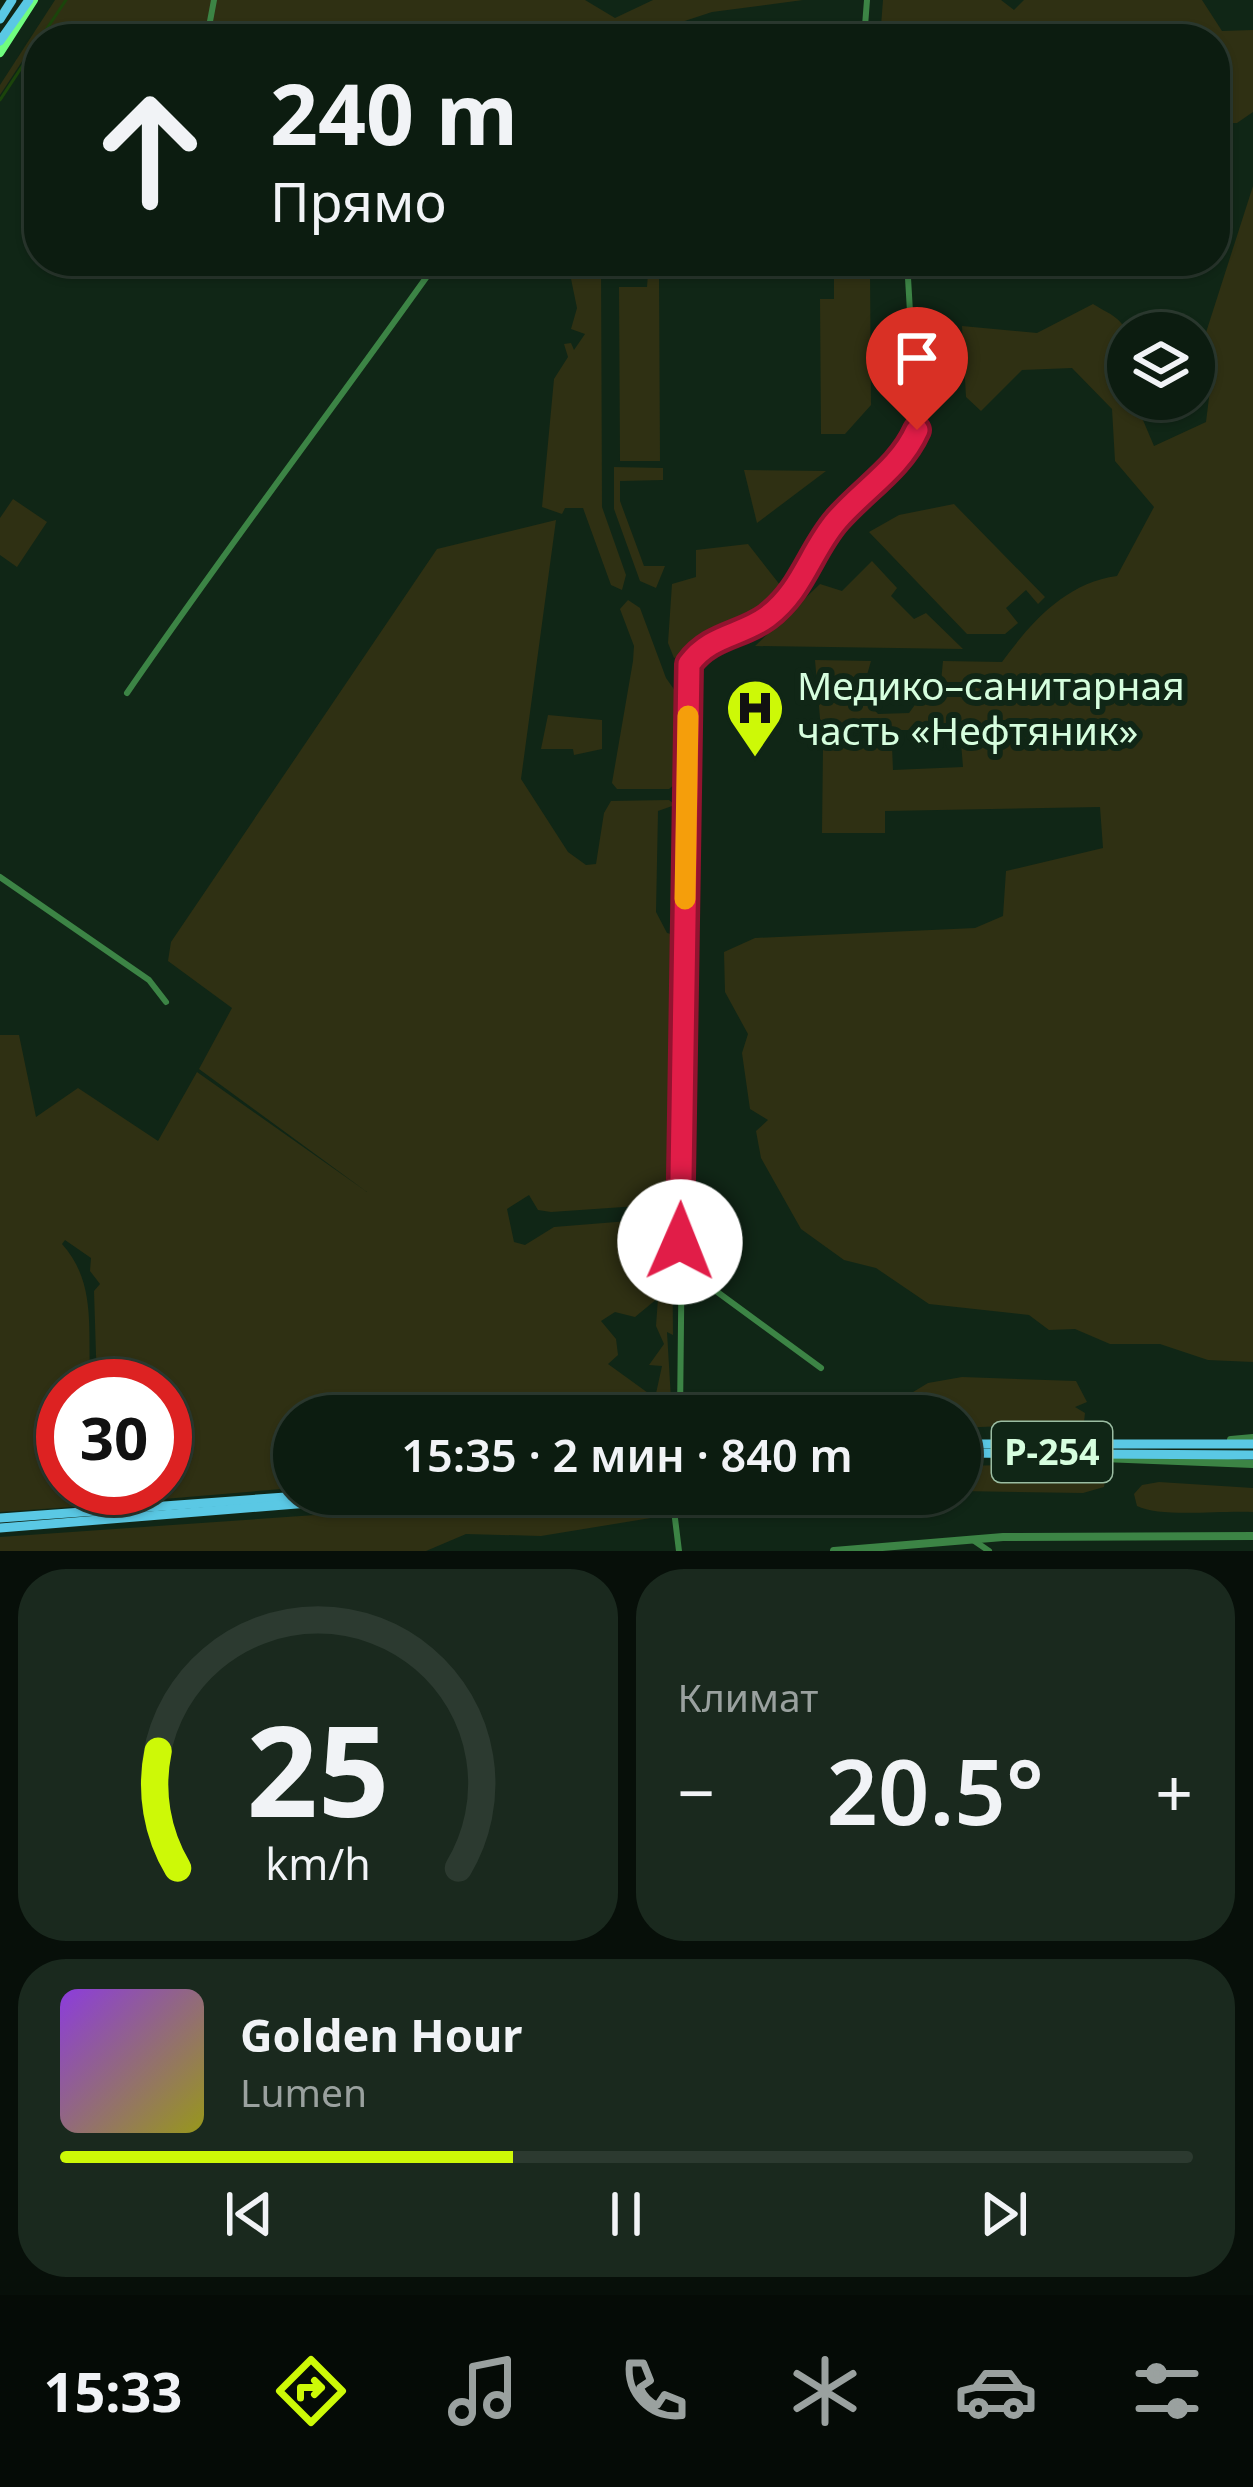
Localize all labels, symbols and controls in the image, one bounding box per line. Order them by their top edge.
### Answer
text: 240 m [270,55,518,170]
icon: ahead [72,72,228,228]
text: Прямо [270,164,447,238]
pin [866,307,968,430]
map controls [1107,312,1215,420]
button: layers [1107,312,1215,420]
icon: arrive [884,325,950,391]
place label: Медико–санитарная часть «Нефтяник» [797,658,1185,756]
hospital icon: Медико–санитарная часть «Нефтяник» [724,677,786,759]
position arrow [617,1179,743,1305]
speed limit sign: 30 [36,1359,192,1515]
road number: Р-254 [992,1422,1112,1482]
text: 15:35 · 2 мин · 840 m [401,1424,853,1485]
text: Климат [678,1670,818,1723]
text: 25 [246,1684,389,1854]
text: 20.5° [826,1729,1044,1851]
text: − [678,1746,715,1836]
text: + [1155,1746,1193,1836]
text: km/h [265,1834,370,1893]
text: Golden Hour [240,2004,522,2065]
text: Lumen [240,2065,367,2118]
icon: previous [216,2181,282,2247]
icon: pause [593,2181,659,2247]
icon: next [971,2181,1037,2247]
icon: directions [269,2349,353,2433]
icon: music [441,2349,525,2433]
icon: phone [612,2349,696,2433]
icon: climate [783,2349,867,2433]
icon: car [954,2349,1038,2433]
icon: filters [1125,2349,1209,2433]
text: 15:33 [44,2354,182,2428]

